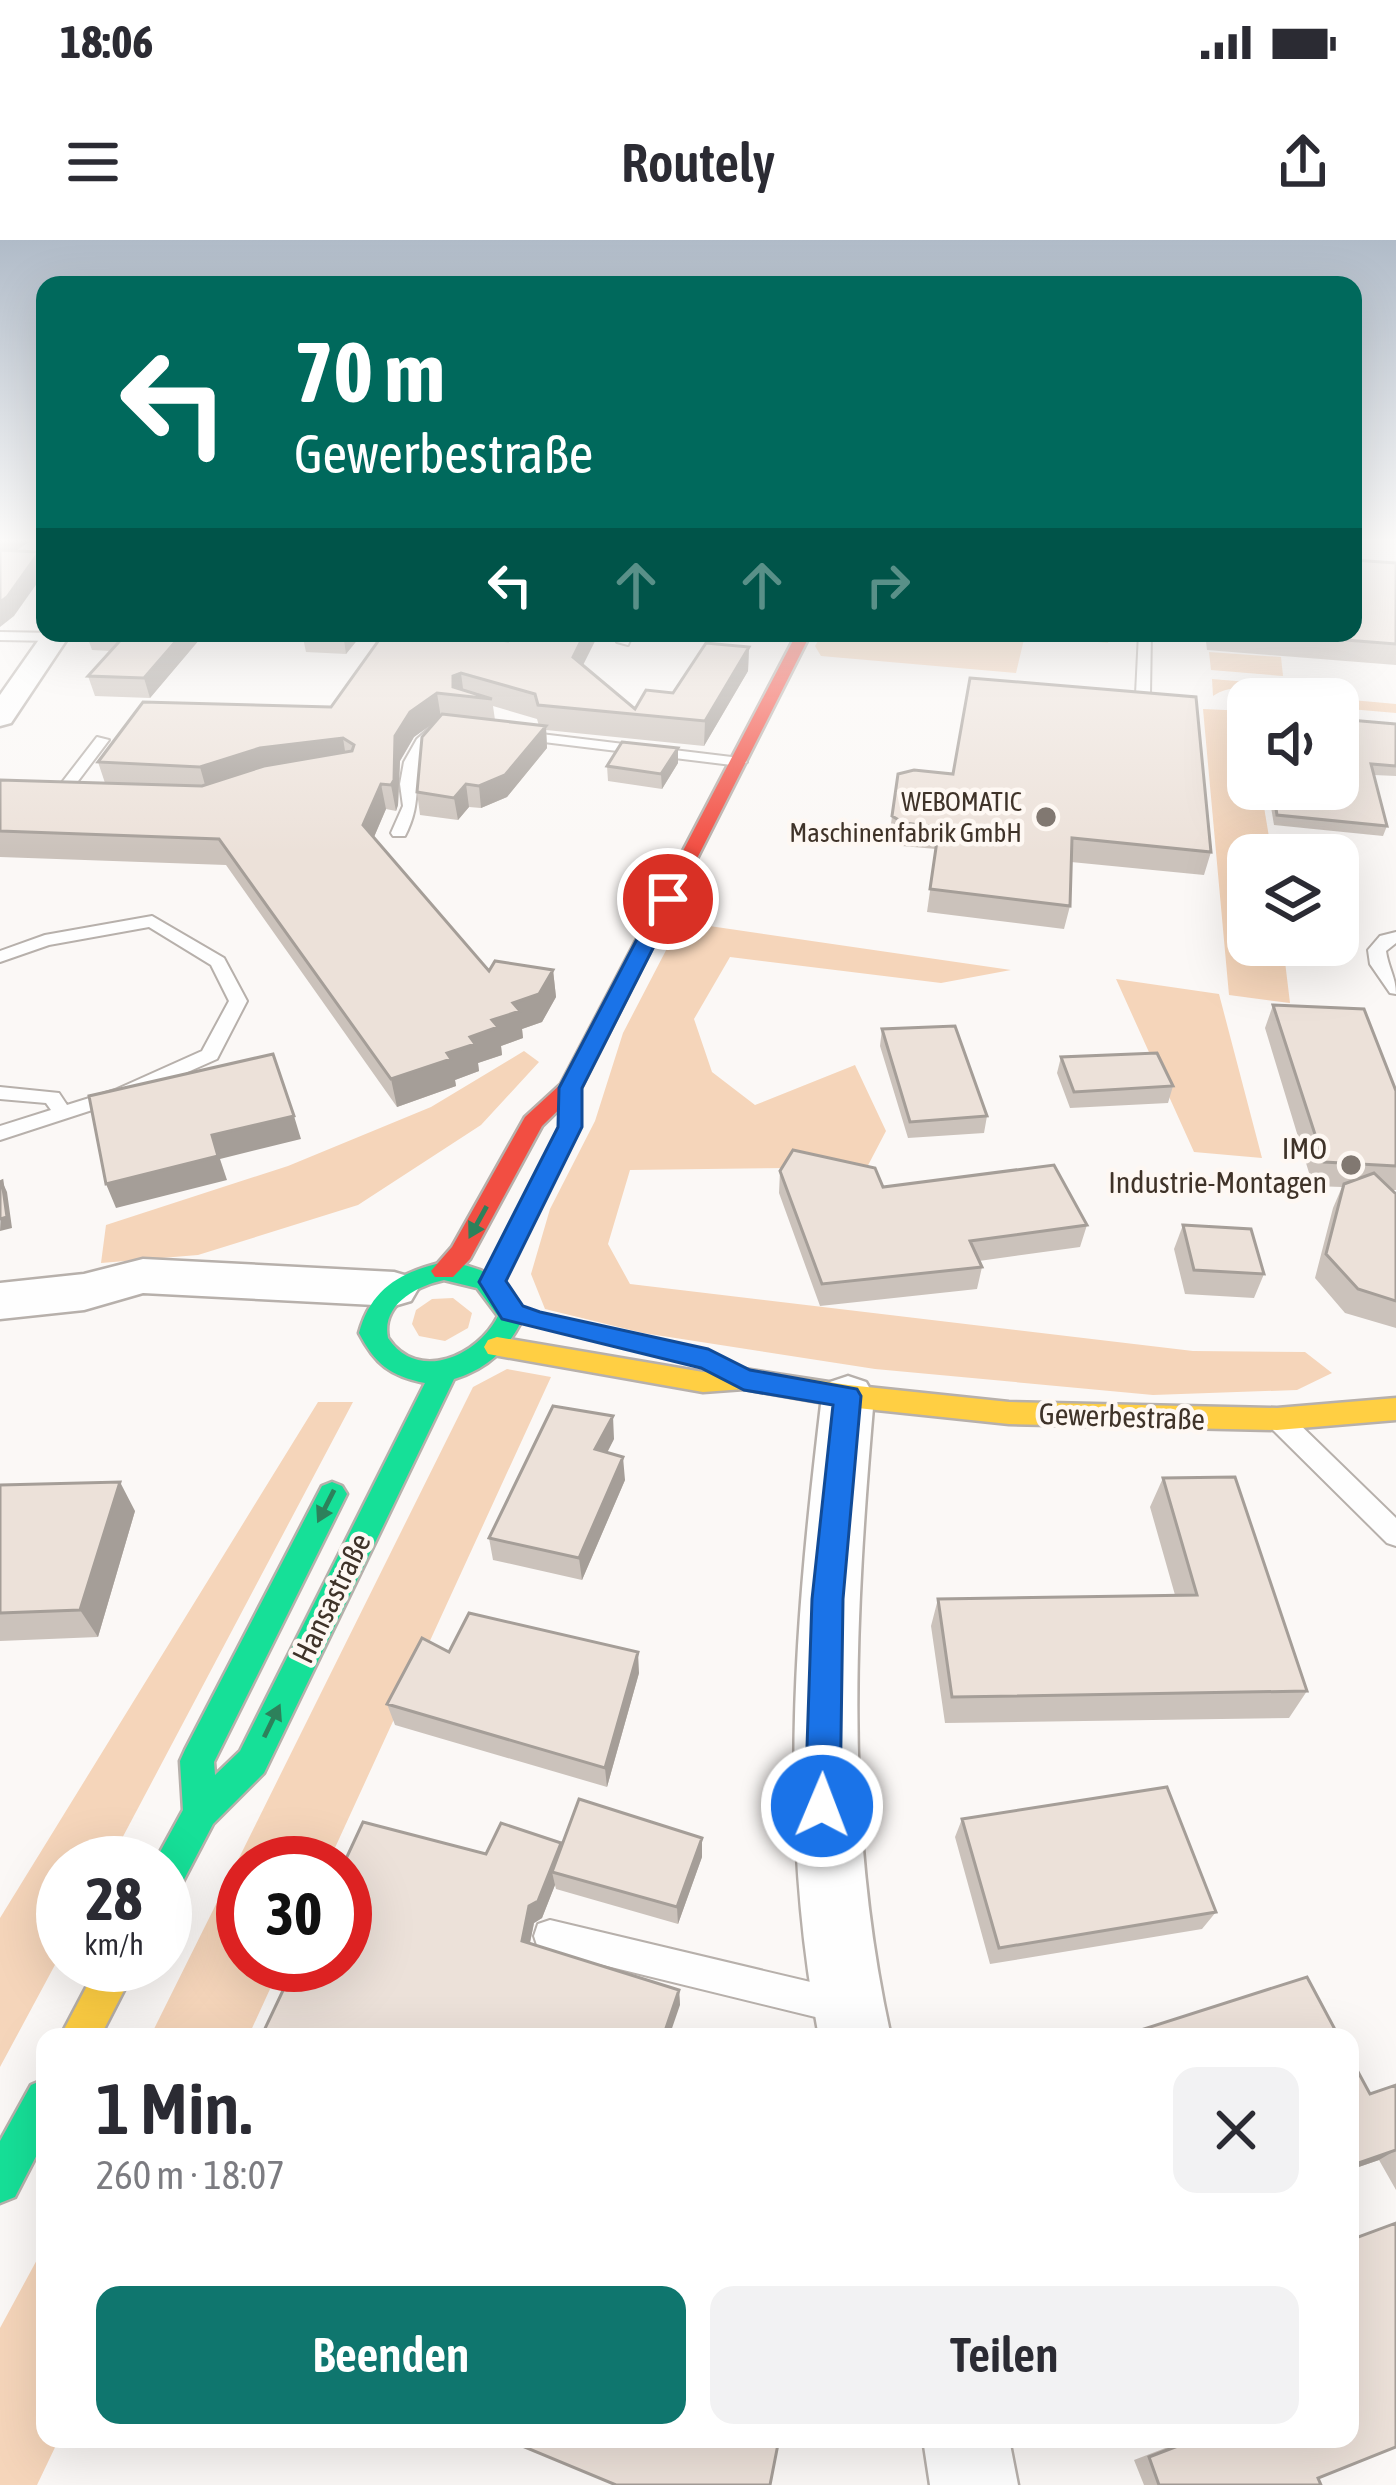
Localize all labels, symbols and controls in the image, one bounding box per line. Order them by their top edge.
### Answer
text: 18:06 [60,16,154,68]
icon: menu [60,129,126,195]
icon: share [1270,129,1336,195]
text: Routely [621,132,775,193]
icon: left [96,324,252,480]
text: 70 m [294,324,445,420]
text: Gewerbestraße [294,423,593,484]
icon: left [477,552,543,618]
icon: ahead [603,552,669,618]
icon: ahead [729,552,795,618]
icon: right [855,552,921,618]
map controls [1227,678,1359,966]
button: sound [1227,678,1359,810]
place label: WEBOMATIC Maschinenfabrik GmbH [789,786,1022,848]
marker: WEBOMATIC Maschinenfabrik GmbH [1033,804,1059,830]
button: layers [1227,834,1359,966]
pin [617,848,719,950]
icon: arrive [635,866,701,932]
place label: IMO Industrie-Montagen [1108,1131,1327,1199]
marker: IMO Industrie-Montagen [1338,1152,1364,1178]
one-way arrow [468,1205,489,1240]
street label: Gewerbestraße [1038,1396,1206,1436]
one-way arrow [316,1489,336,1523]
street label: Hansastraße [285,1528,377,1668]
one-way arrow [262,1703,282,1738]
position arrow [759,1743,885,1869]
speed limit sign: 30 [216,1836,372,1992]
text: 28 [86,1864,142,1933]
text: km/h [84,1927,144,1961]
text: 1 Min. [96,2067,252,2149]
button: close [1173,2067,1299,2193]
text: 260 m · 18:07 [96,2153,285,2197]
button: Beenden [96,2286,686,2424]
button: Teilen [710,2286,1299,2424]

